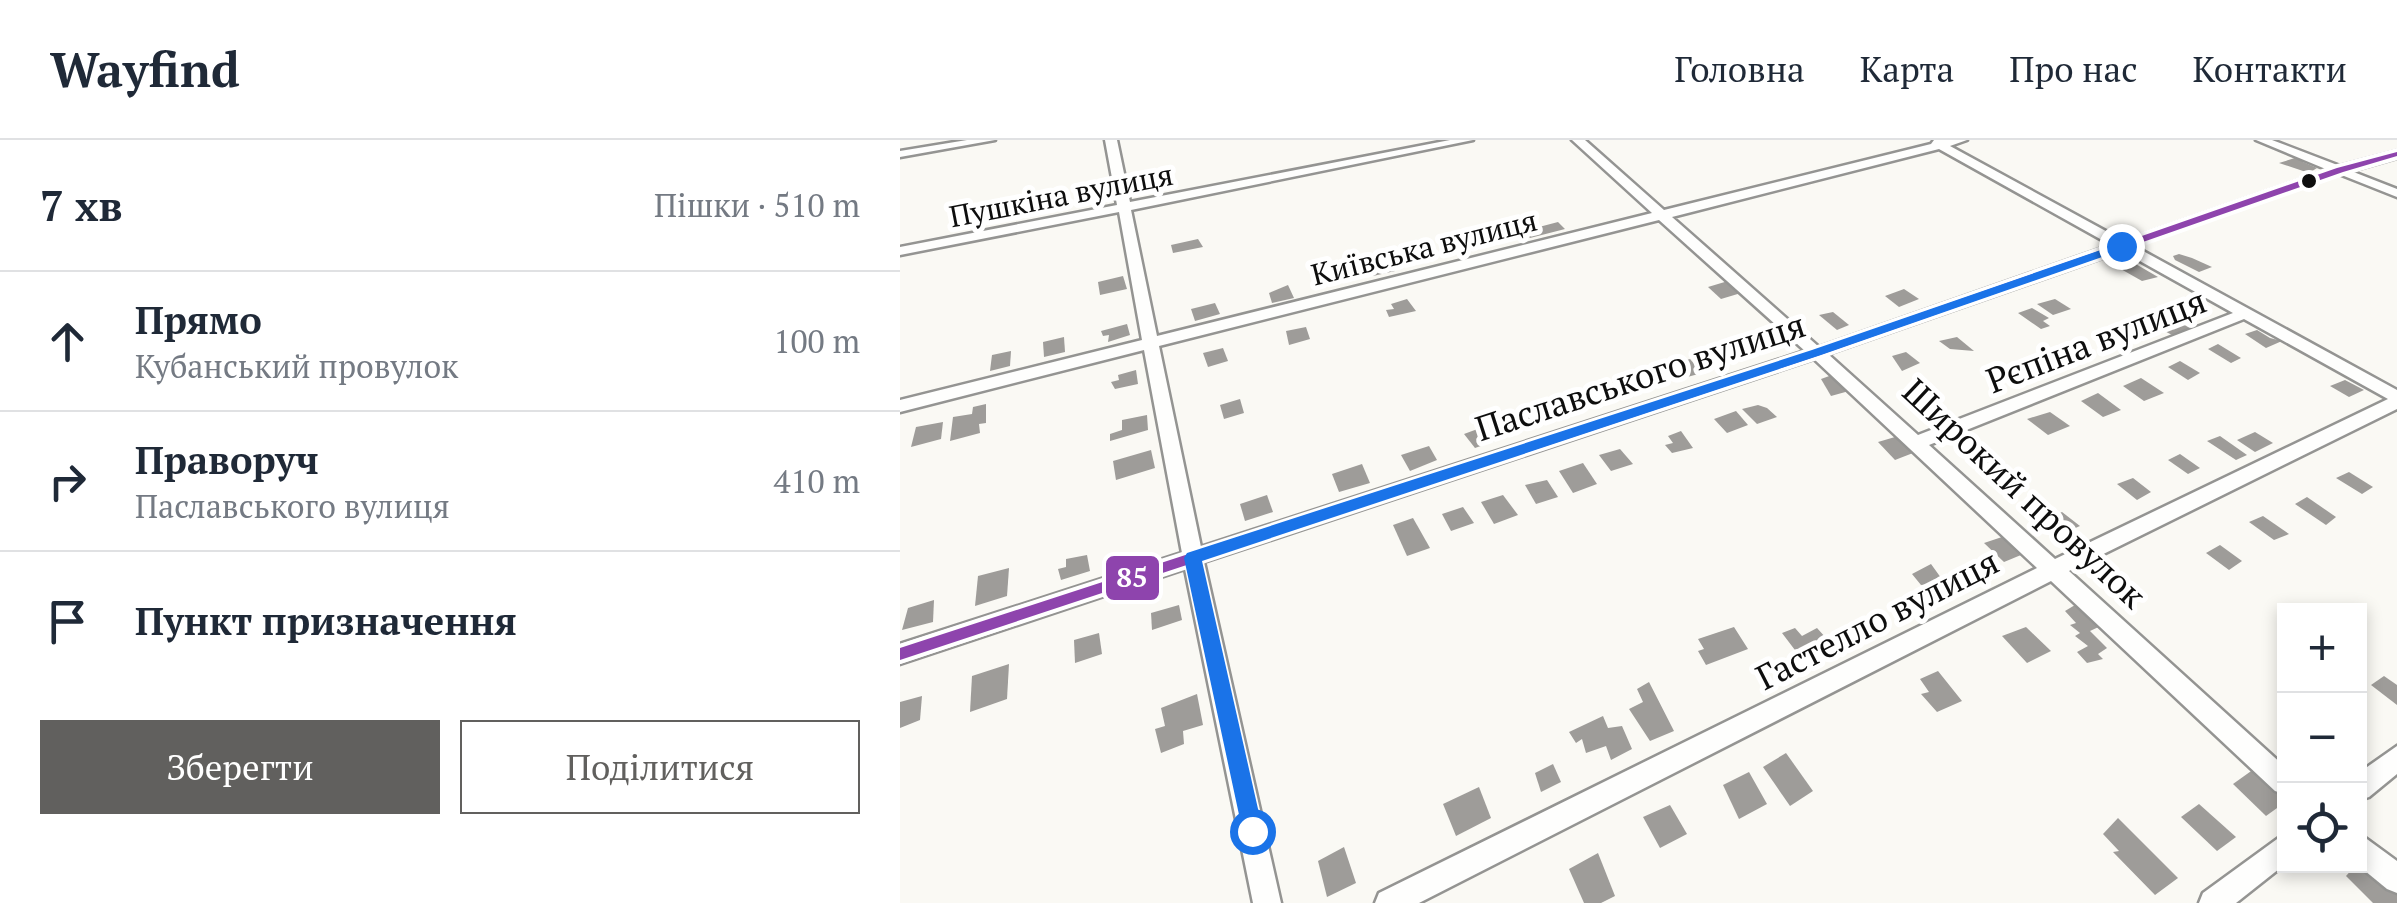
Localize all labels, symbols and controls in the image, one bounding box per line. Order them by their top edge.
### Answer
text: Wayfind [50,37,240,101]
text: Головна [1674,46,1805,92]
text: Карта [1860,46,1954,92]
text: Про нас [2009,46,2138,92]
text: Контакти [2193,46,2347,92]
street label: Пушкіна вулиця [946,154,1176,236]
unlabelled marker [2299,171,2319,191]
text: 7 хв [40,177,123,233]
text: Пішки · 510 m [654,184,860,226]
street label: Київська вулиця [1307,200,1541,294]
route end [2099,224,2145,270]
street label: Рєпіна вулиця [1980,277,2212,403]
text: Прямо [135,295,262,345]
street label: Паславського вулиця [1469,301,1811,451]
icon: ahead [40,314,95,369]
text: 100 m [773,320,860,362]
text: Кубанський провулок [135,345,458,387]
street label: Широкий провулок [1894,368,2157,618]
text: Праворуч [135,435,319,485]
icon: right [40,454,95,509]
text: 410 m [773,460,860,502]
text: Паславського вулиця [135,485,450,527]
street label: Гастелло вулиця [1748,538,2006,700]
line badge: 85 [1104,554,1161,602]
text: 85 [1116,558,1148,595]
icon: arrive [40,594,95,649]
text: Пункт призначення [135,596,517,646]
map controls [2277,603,2367,873]
button: + [2277,603,2367,693]
button: − [2277,693,2367,783]
button: Зберегти [40,720,440,814]
button: Поділитися [460,720,860,814]
button: locate [2277,783,2367,873]
route start [1230,809,1276,855]

